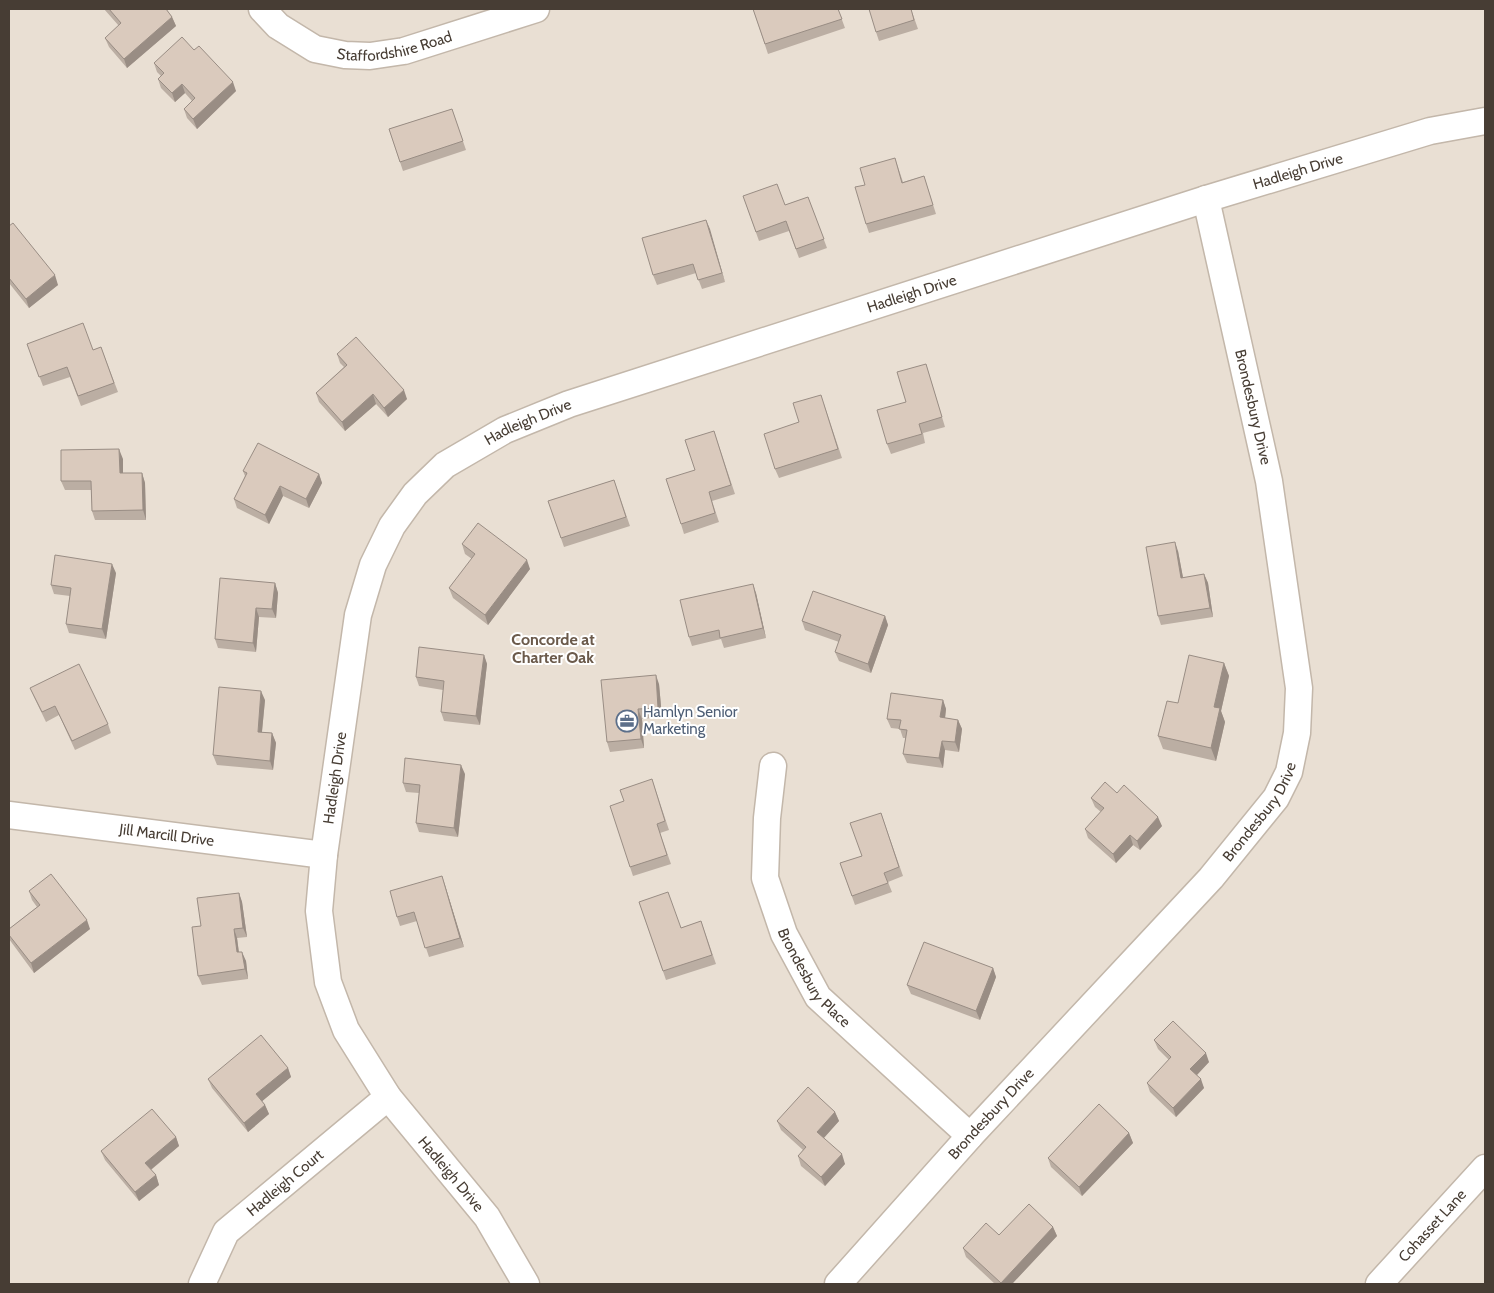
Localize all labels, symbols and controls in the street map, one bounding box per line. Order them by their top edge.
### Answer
street label: Staffordshire Road [335,27,454,65]
street label: Hadleigh Drive [1251,149,1345,193]
street label: Hadleigh Drive [865,271,959,316]
street label: Brondesbury Drive [1231,348,1275,467]
street label: Hadleigh Drive [481,395,574,449]
district label: Concorde at Charter Oak [511,630,595,667]
place label: Hamlyn Senior Marketing [643,703,738,738]
office icon: Hamlyn Senior Marketing [615,709,639,733]
street label: Hadleigh Drive [319,730,350,825]
street label: Brondesbury Drive [1219,761,1300,865]
street label: Jill Marcill Drive [117,820,215,850]
street label: Brondesbury Place [774,926,854,1031]
street label: Brondesbury Drive [944,1064,1038,1163]
street label: Hadleigh Drive [414,1133,488,1216]
street label: Hadleigh Court [243,1146,327,1220]
street label: Cohasset Lane [1395,1185,1470,1266]

